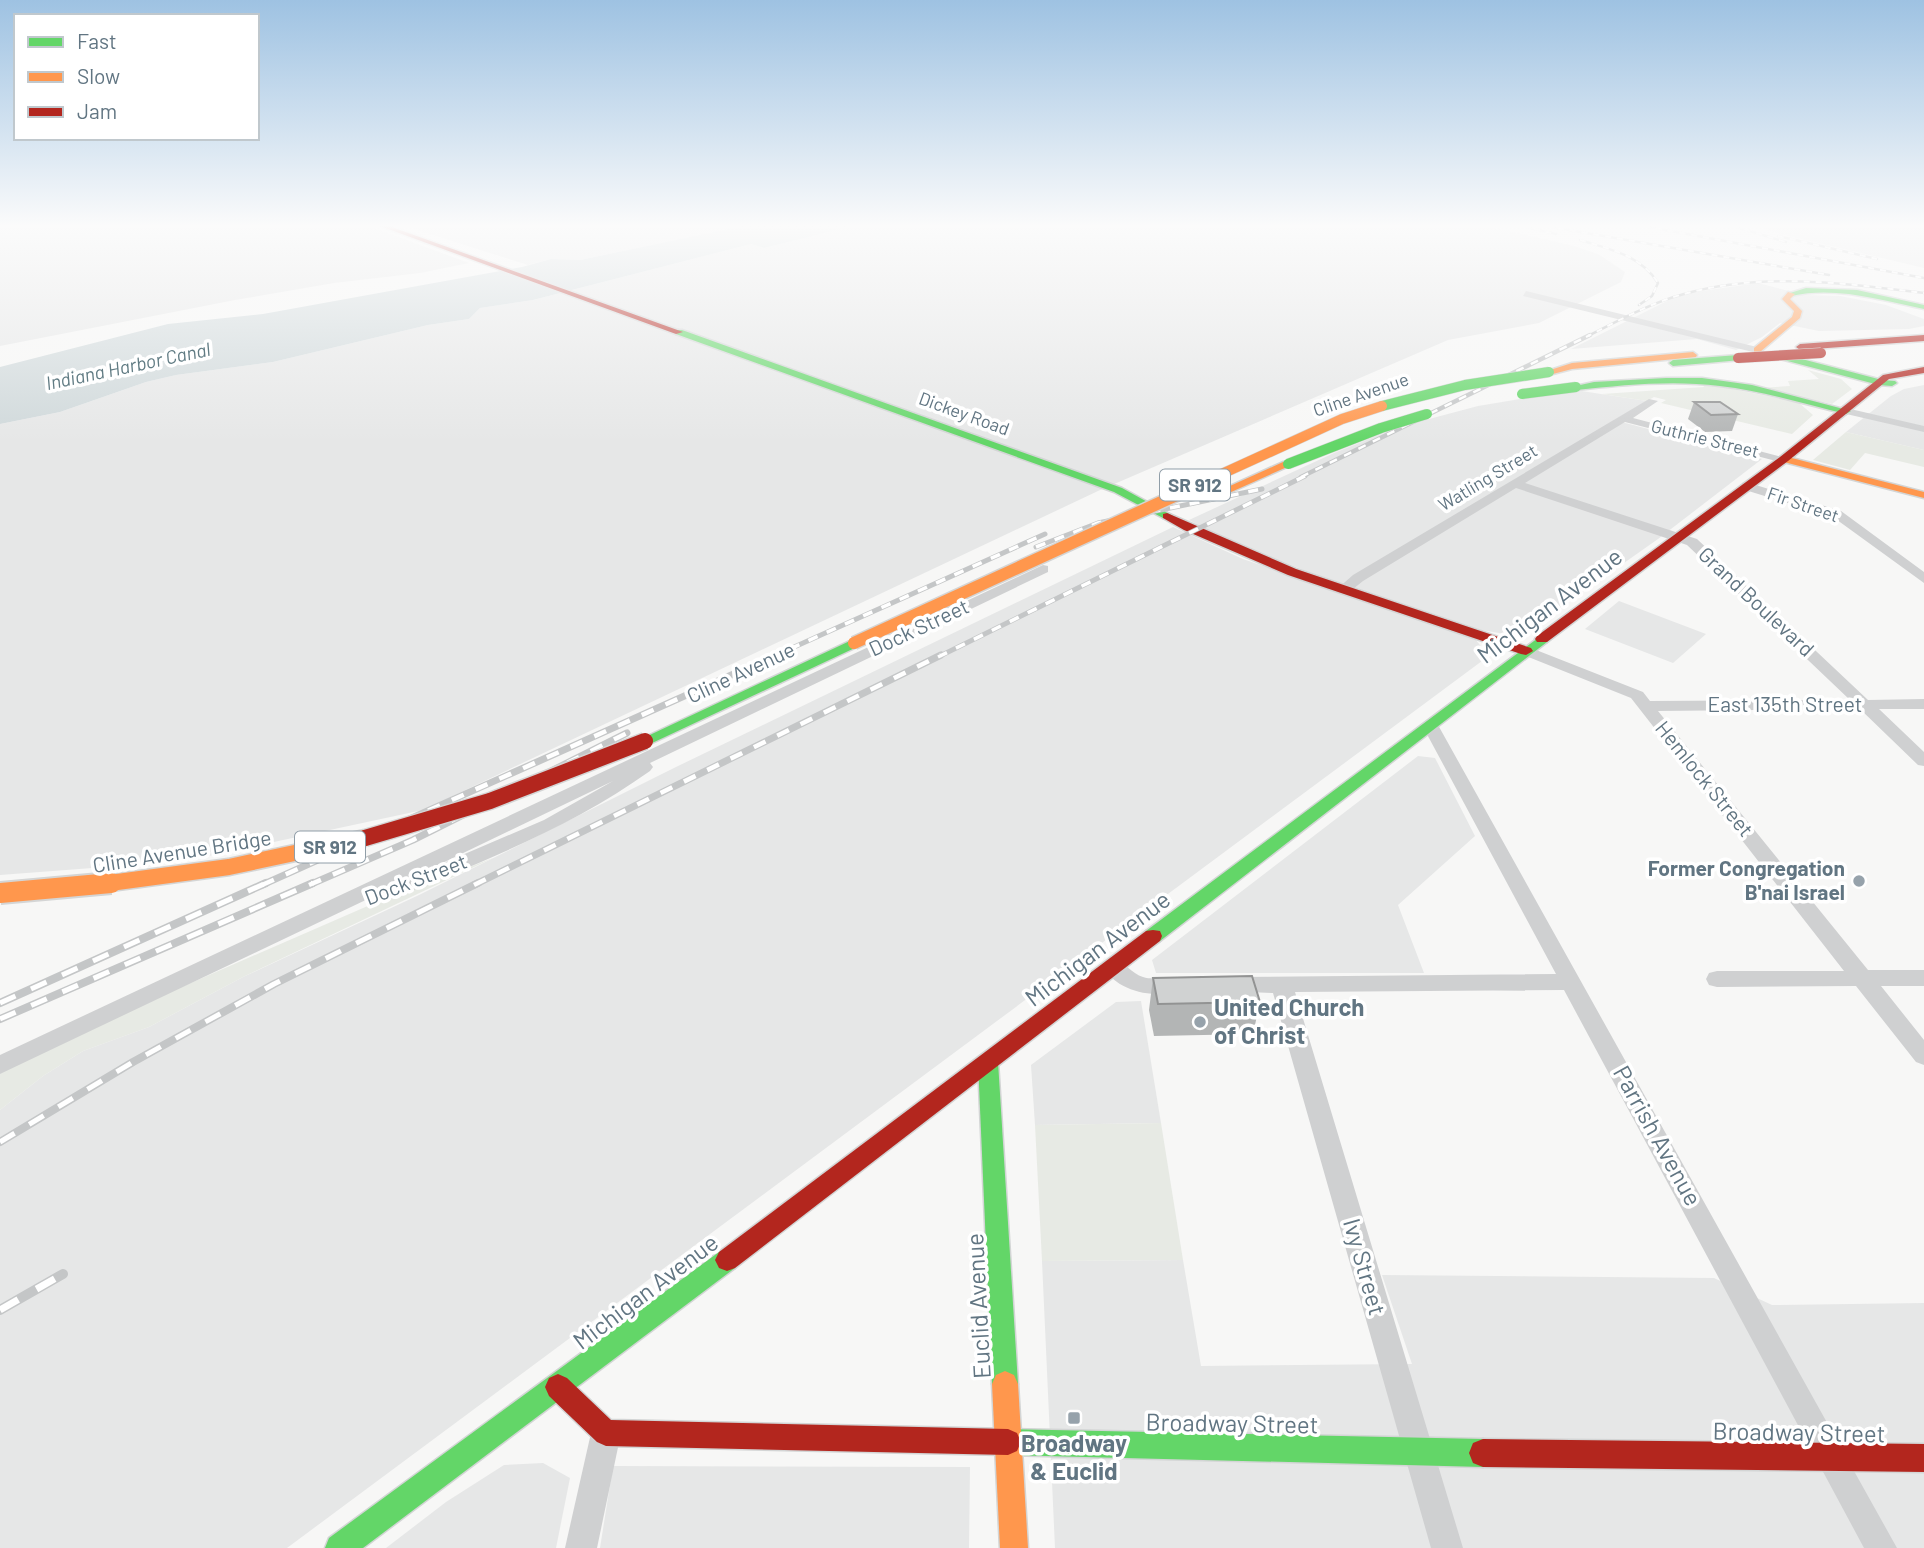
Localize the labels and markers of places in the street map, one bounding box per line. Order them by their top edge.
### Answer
place label: Former Congregation B'nai Israel [1648,855,1845,904]
marker: Former Congregation B'nai Israel [1851,873,1867,889]
place label: United Church of Christ [1214,992,1364,1049]
marker: United Church of Christ [1192,1014,1208,1030]
marker: Broadway & Euclid [1066,1410,1082,1426]
place label: Broadway & Euclid [1021,1428,1127,1485]

